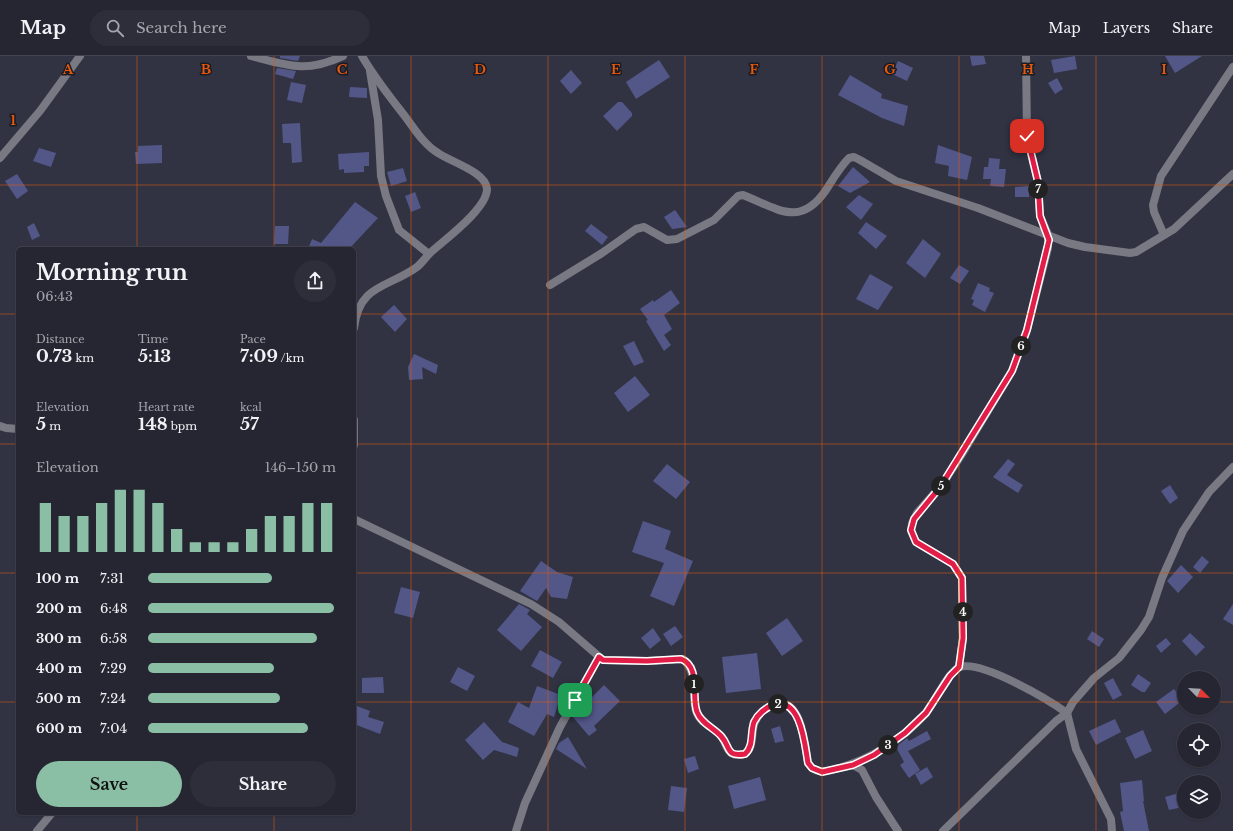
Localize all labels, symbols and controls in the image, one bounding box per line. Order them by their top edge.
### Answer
search box [90,10,370,46]
text: Map [20,16,66,39]
icon: search [104,17,126,39]
text: Search here [136,18,227,37]
text: Map [1048,19,1081,37]
text: Layers [1103,19,1150,37]
text: Share [1172,19,1213,37]
text: A [62,61,74,78]
text: B [201,61,211,78]
text: C [337,61,348,78]
text: D [474,61,486,78]
text: E [611,61,621,78]
text: F [750,61,759,78]
text: G [884,61,896,78]
text: H [1022,61,1034,78]
text: I [1161,61,1167,78]
text: 1 [10,112,16,129]
pin [1010,119,1044,153]
icon: check [1016,125,1038,147]
pin: 7 [1028,179,1048,199]
text: 7 [1035,182,1041,196]
text: Morning run [36,259,188,286]
button: share [294,260,336,302]
text: 06:43 [36,288,73,305]
text: Distance [36,332,85,346]
text: Time [138,332,168,346]
text: Pace [240,332,266,346]
pin: 6 [1011,336,1031,356]
text: 6 [1017,339,1025,353]
text: 0.73 [36,346,72,367]
text: 5:13 [138,346,171,367]
text: 7:09 [240,346,278,367]
text: km [72,351,94,365]
text: /km [278,351,304,365]
text: Elevation [36,400,89,414]
text: Heart rate [138,400,195,414]
text: kcal [240,400,262,414]
text: 5 [36,414,46,435]
text: 148 [138,414,168,435]
text: 57 [240,414,259,435]
text: m [46,419,61,433]
text: bpm [168,419,197,433]
text: Elevation [36,459,99,476]
text: 146–150 m [265,459,336,476]
pin: 5 [931,476,951,496]
text: 5 [938,479,944,493]
text: 100 m [36,570,79,587]
text: 7:31 [100,570,124,587]
text: 200 m [36,600,82,617]
text: 6:48 [100,600,128,617]
pin: 4 [953,602,973,622]
text: 4 [959,605,967,619]
text: 300 m [36,630,82,647]
text: 6:58 [100,630,127,647]
text: 400 m [36,660,82,677]
text: 7:29 [100,660,127,677]
north arrow [1177,671,1221,715]
map controls [1177,671,1221,819]
pin: 1 [684,674,704,694]
text: 1 [692,677,696,691]
pin [558,683,592,717]
icon: arrive [564,689,586,711]
text: 500 m [36,690,81,707]
text: 7:24 [100,690,126,707]
pin: 2 [768,694,788,714]
text: 2 [774,697,782,711]
text: 600 m [36,720,82,737]
text: 7:04 [100,720,127,737]
button: locate [1177,723,1221,767]
pin: 3 [878,735,898,755]
text: 3 [884,738,892,752]
button: Save [36,761,182,807]
button: Share [190,761,336,807]
button: layers [1177,775,1221,819]

